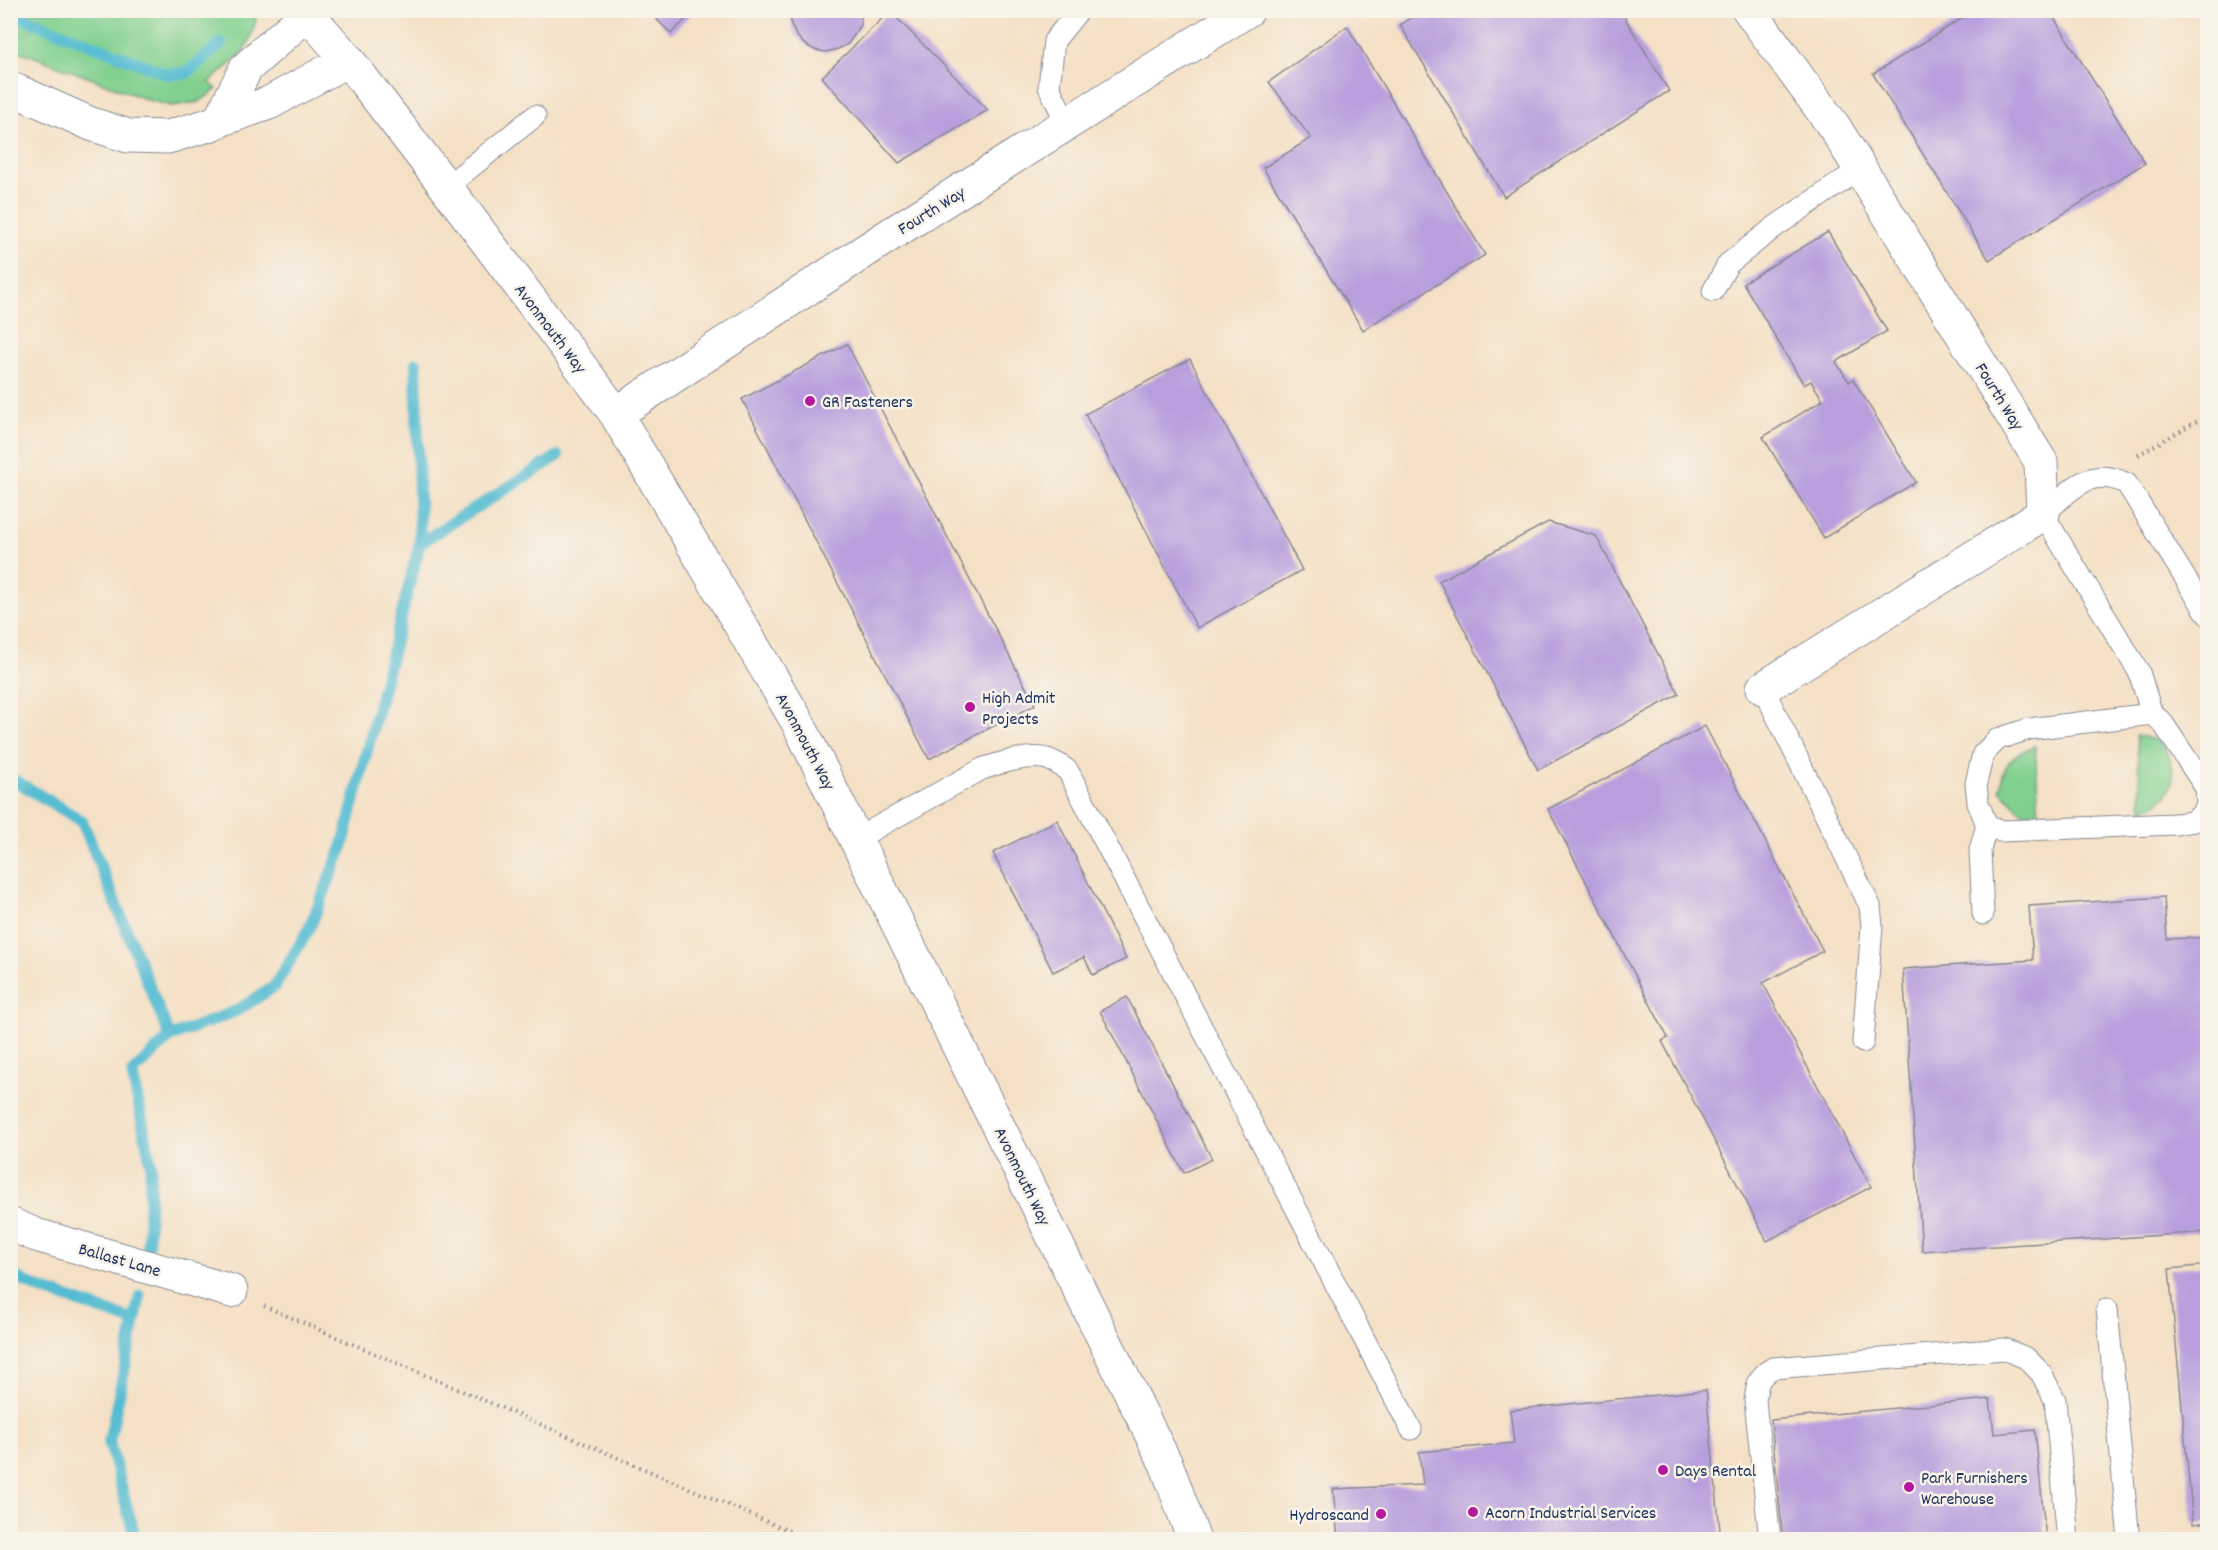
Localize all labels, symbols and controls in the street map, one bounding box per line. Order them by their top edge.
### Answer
street label: Fourth Way [894,181,972,243]
street label: Avonmouth Way [507,279,592,380]
street label: Fourth Way [1967,359,2029,437]
place label: GR Fasteners [822,391,913,416]
marker: GR Fasteners [803,394,817,408]
place label: High Admit Projects [982,687,1056,733]
street label: Avonmouth Way [768,689,840,796]
marker: High Admit Projects [963,700,977,714]
street label: Avonmouth Way [986,1124,1056,1231]
street label: Ballast Lane [75,1238,163,1285]
place label: Days Rental [1675,1460,1757,1485]
marker: Days Rental [1656,1463,1670,1477]
place label: Park Furnishers Warehouse [1921,1467,2028,1513]
marker: Park Furnishers Warehouse [1902,1480,1916,1494]
place label: Acorn Industrial Services [1485,1502,1656,1527]
place label: Hydroscand [1289,1504,1369,1529]
marker: Acorn Industrial Services [1466,1505,1480,1519]
marker: Hydroscand [1374,1507,1388,1521]

